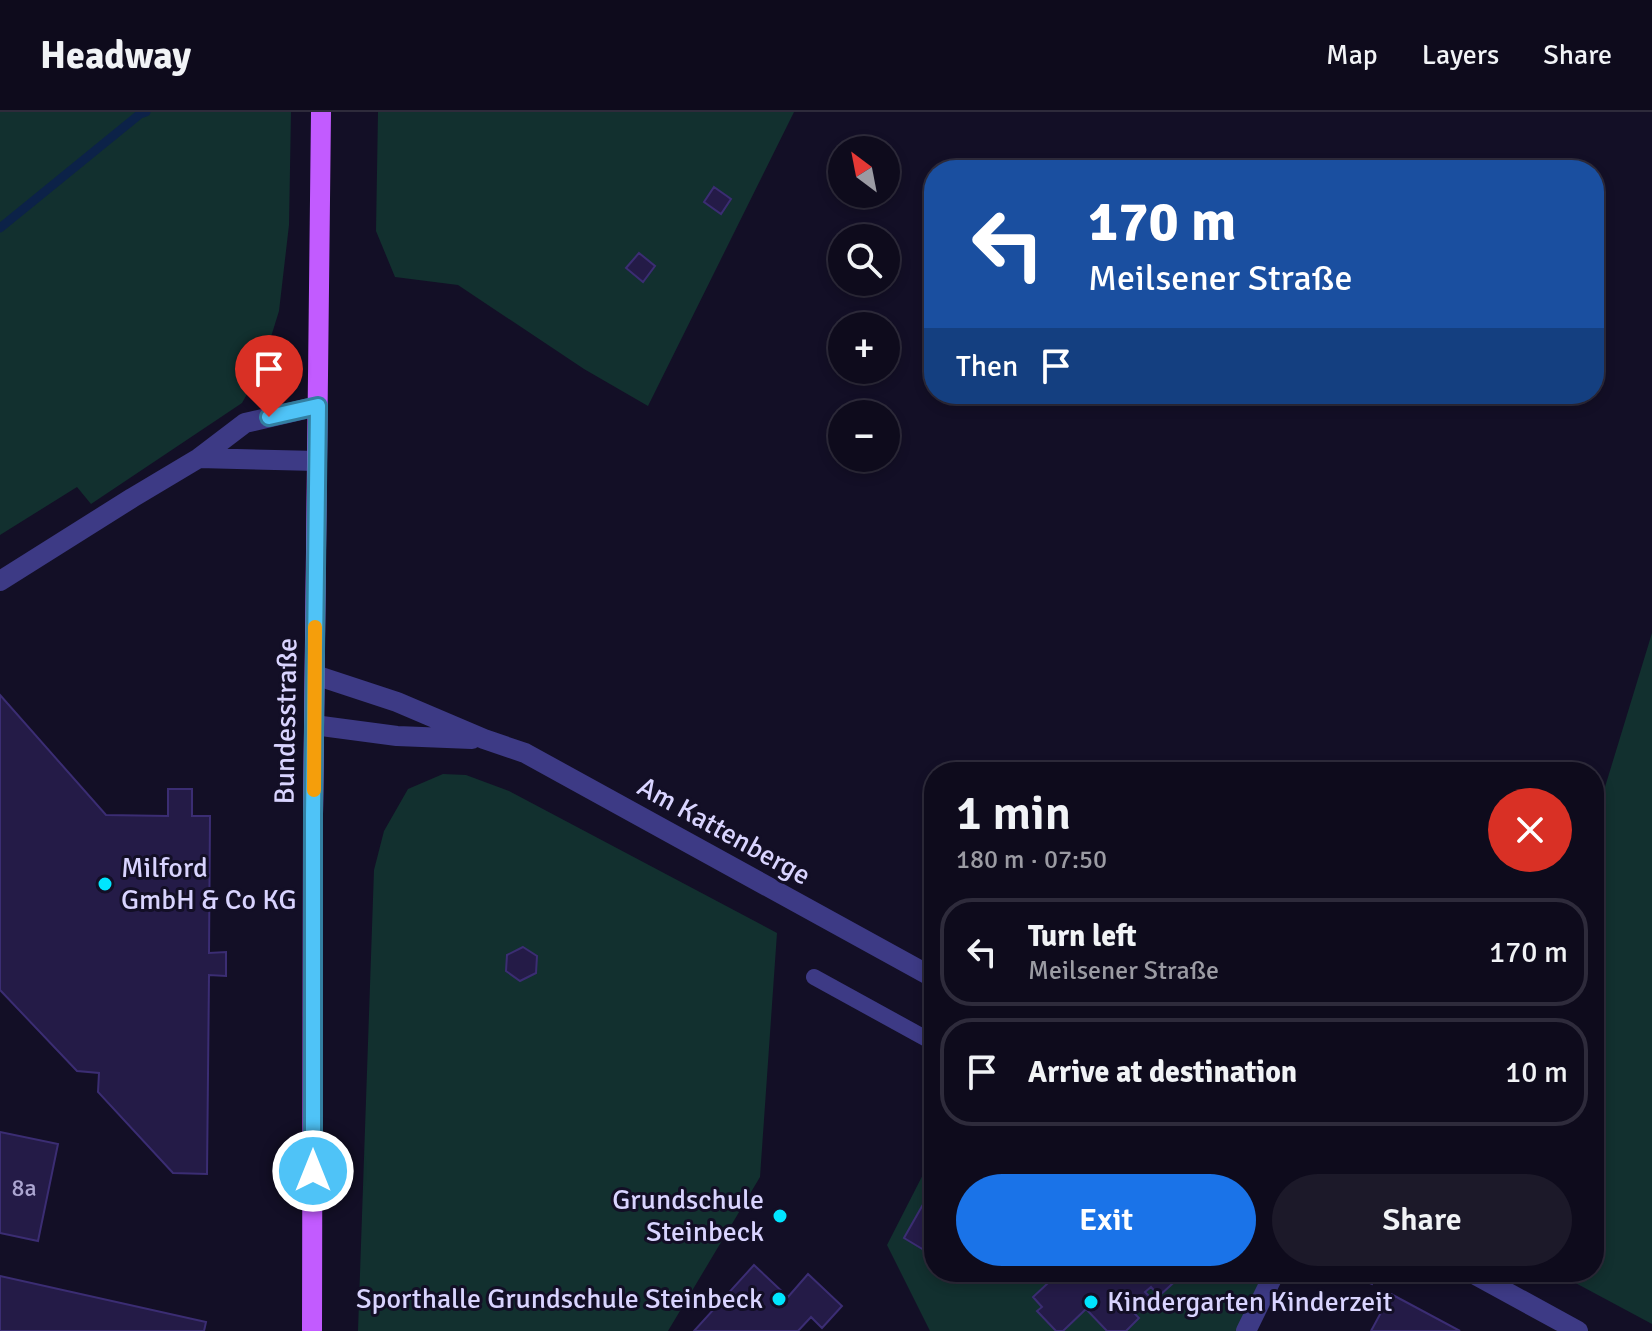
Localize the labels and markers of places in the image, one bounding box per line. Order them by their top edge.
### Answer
pin [235,335,303,417]
place label: Milford GmbH & Co KG [121,851,297,917]
marker: Milford GmbH & Co KG [96,875,114,893]
place label: Grundschule Steinbeck [612,1183,764,1249]
marker: Grundschule Steinbeck [771,1207,789,1225]
place label: Sporthalle Grundschule Steinbeck [356,1282,763,1316]
place label: Kindergarten Kinderzeit [1107,1285,1393,1319]
marker: Sporthalle Grundschule Steinbeck [770,1290,788,1308]
marker: Kindergarten Kinderzeit [1082,1293,1100,1311]

